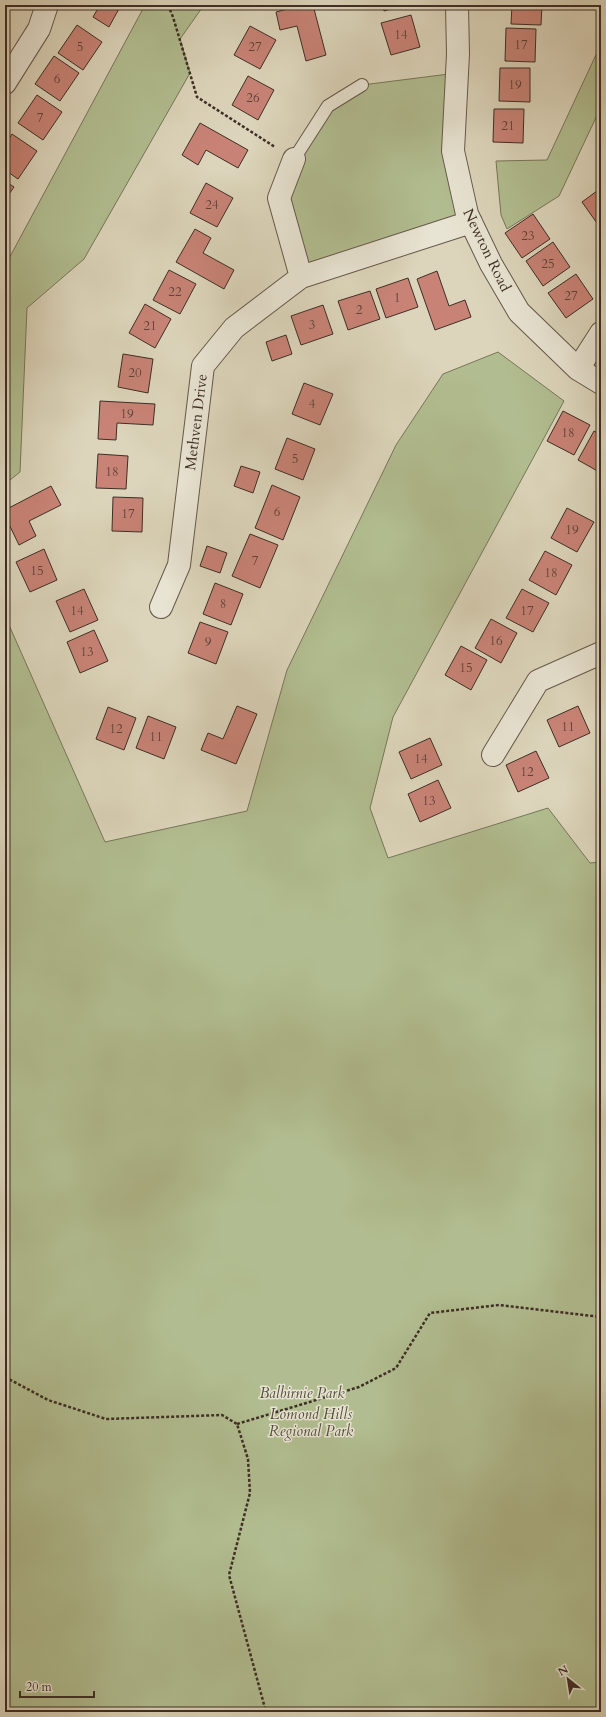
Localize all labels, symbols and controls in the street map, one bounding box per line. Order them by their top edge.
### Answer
house number: 14 [394,26,408,44]
house number: 17 [514,36,528,54]
house number: 5 [77,38,83,56]
house number: 27 [248,38,262,56]
house number: 6 [54,70,61,88]
house number: 19 [508,76,522,94]
house number: 26 [246,89,260,107]
house number: 7 [37,109,44,127]
house number: 21 [501,117,515,135]
house number: 24 [205,196,219,214]
street label: Newton Road [458,205,516,295]
house number: 23 [521,227,535,245]
house number: 25 [541,255,555,273]
house number: 22 [168,283,182,301]
house number: 27 [564,287,578,305]
house number: 1 [394,289,400,307]
house number: 2 [356,301,363,319]
house number: 3 [309,316,315,334]
house number: 21 [143,317,157,335]
house number: 20 [128,364,142,382]
street label: Methven Drive [180,372,212,471]
house number: 4 [309,395,316,413]
house number: 19 [120,405,134,423]
house number: 18 [561,424,575,442]
house number: 5 [292,450,298,468]
house number: 18 [105,463,119,481]
house number: 6 [274,503,281,521]
house number: 17 [121,505,135,523]
house number: 19 [565,521,579,539]
house number: 7 [252,552,259,570]
house number: 15 [30,562,44,580]
house number: 18 [544,564,558,582]
house number: 8 [220,595,226,613]
house number: 14 [70,602,84,620]
house number: 17 [520,602,534,620]
house number: 16 [489,632,503,650]
house number: 9 [205,633,212,651]
house number: 13 [80,643,94,661]
house number: 15 [459,659,473,677]
house number: 11 [561,718,575,736]
house number: 12 [109,720,123,738]
house number: 11 [149,728,163,746]
house number: 14 [414,750,428,768]
house number: 12 [520,763,534,781]
house number: 13 [422,792,436,810]
park label: Balbirnie Park [259,1383,345,1403]
park label: Lomond Hills Regional Park [269,1404,354,1441]
north arrow [548,1659,588,1699]
text: N [555,1662,572,1680]
scale bar [20,1673,94,1699]
text: 20 m [26,1679,53,1695]

